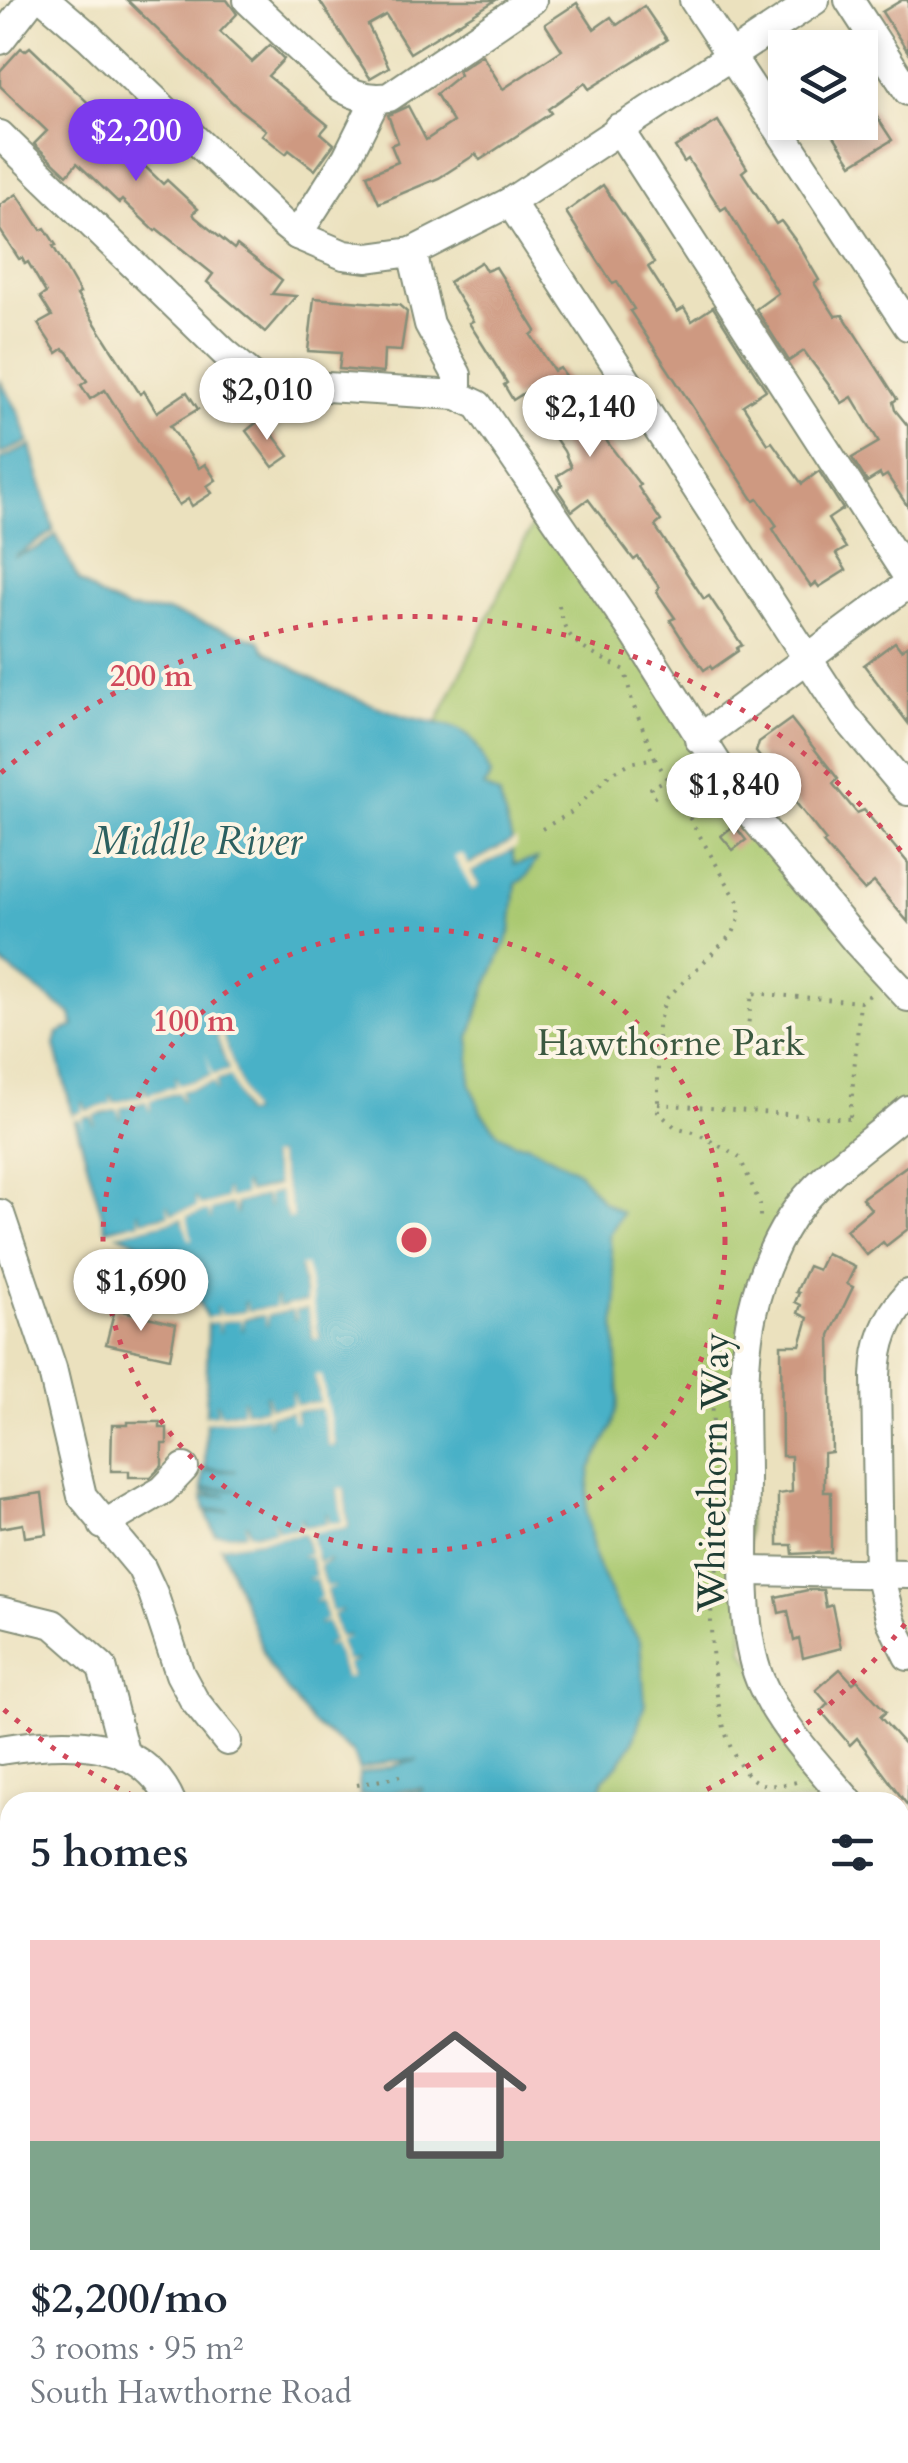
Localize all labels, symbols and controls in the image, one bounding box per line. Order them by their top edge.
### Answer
map controls [768,30,878,140]
button: layers [768,30,878,140]
pin: $2,200 [55,99,217,184]
text: $2,200 [90,109,182,153]
pin: $2,010 [186,358,348,443]
text: $2,010 [221,368,313,412]
pin: $2,140 [509,375,671,460]
text: $2,140 [544,385,636,429]
text: 200 m [110,656,192,697]
pin: $1,840 [653,753,815,838]
text: $1,840 [688,763,780,807]
water label: Middle River [92,814,304,869]
text: 100 m [153,1001,235,1042]
park label: Hawthorne Park [537,1017,806,1069]
centre of rings [396,1222,432,1258]
pin: $1,690 [60,1249,222,1334]
text: $1,690 [95,1259,187,1303]
street label: Whitethorn Way [686,1331,742,1614]
text: 5 homes [30,1824,188,1881]
icon: filters [825,1825,880,1880]
icon: home [365,2005,545,2185]
text: $2,200/mo [30,2270,228,2327]
text: 3 rooms · 95 m² [30,2327,243,2371]
text: South Hawthorne Road [30,2371,352,2415]

